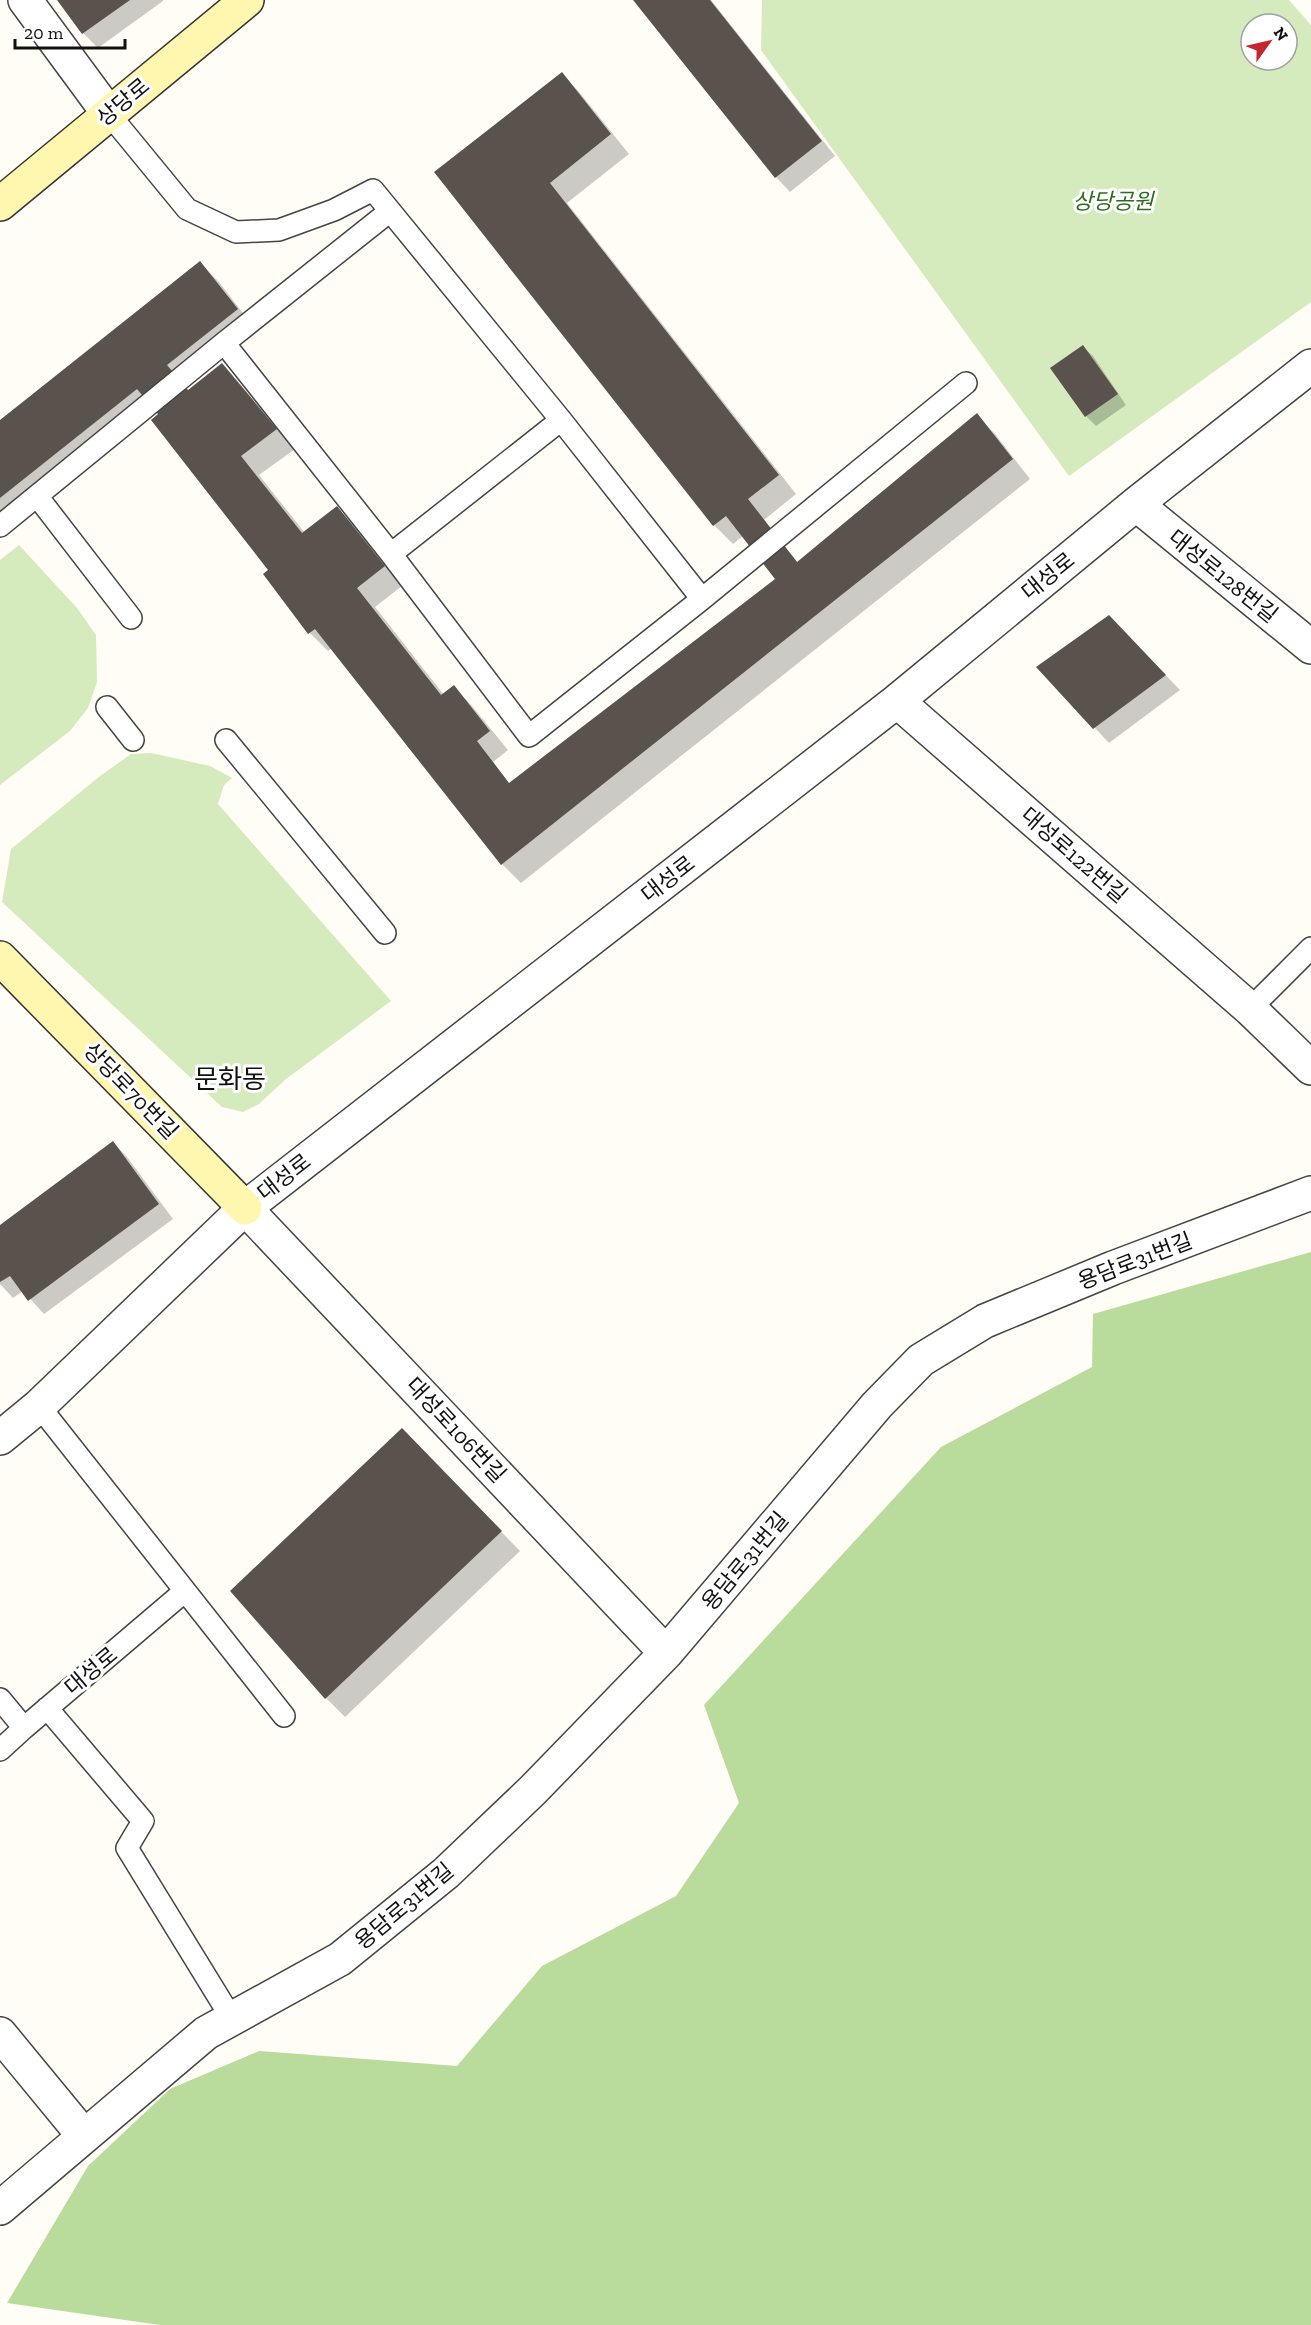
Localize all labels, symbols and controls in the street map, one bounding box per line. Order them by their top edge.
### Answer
scale bar [15,12,124,50]
north arrow [1239,12,1299,72]
text: 20 m [24,22,64,44]
text: N [1270,24,1292,44]
street label: 상당로 [91,72,155,132]
park label: 상당공원 [1073,188,1155,215]
street label: 대성로128번길 [1163,524,1283,628]
street label: 대성로 [1016,546,1080,606]
street label: 대성로122번길 [1015,801,1133,909]
street label: 대성로 [636,850,700,908]
street label: 상당로70번길 [78,1037,184,1145]
district label: 문화동 [194,1063,266,1095]
street label: 대성로 [252,1148,316,1206]
street label: 용담로31번길 [1074,1227,1196,1295]
street label: 대성로106번길 [400,1372,512,1488]
street label: 용담로31번길 [696,1506,794,1616]
street label: 대성로 [59,1641,123,1701]
street label: 용담로31번길 [349,1857,459,1955]

